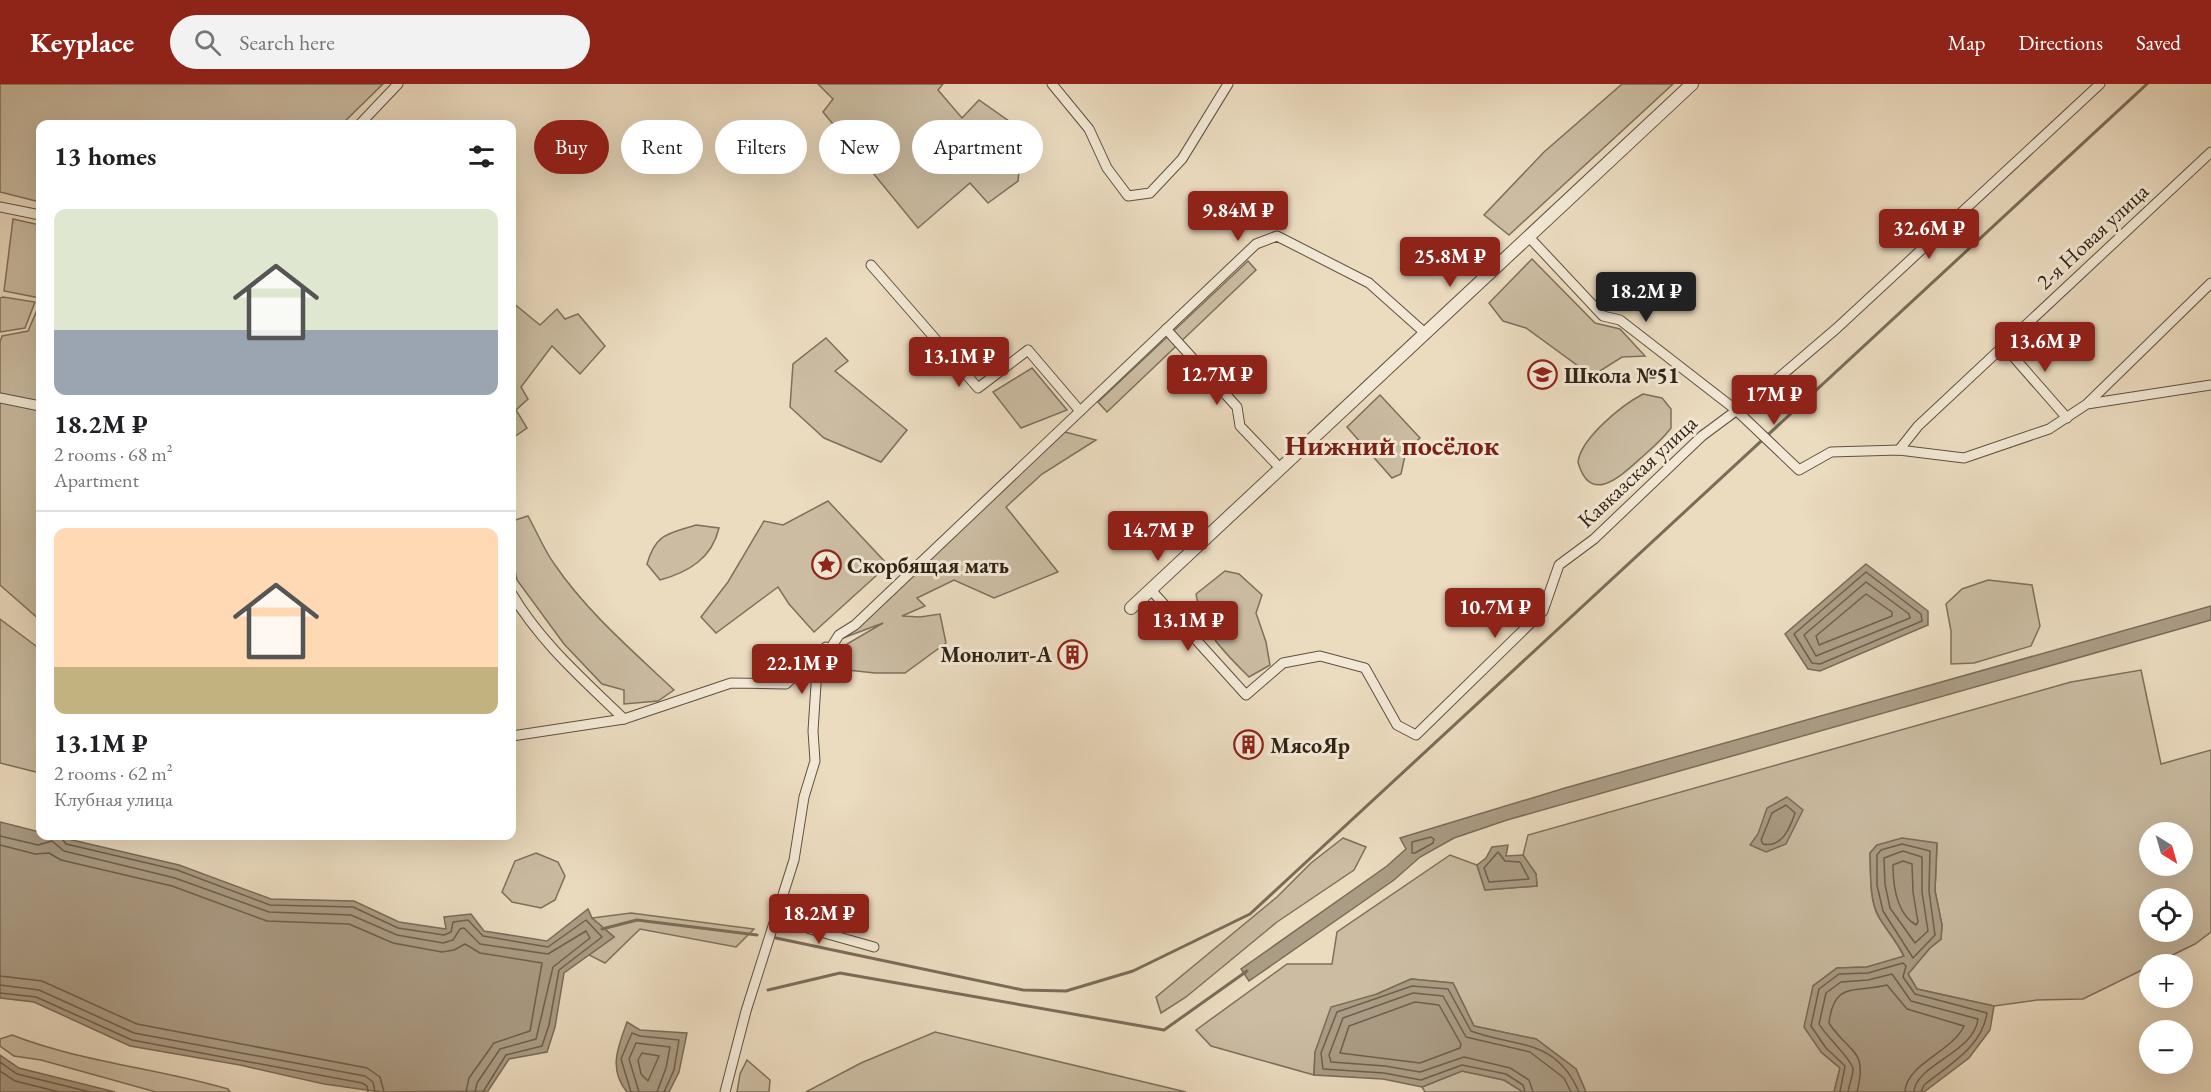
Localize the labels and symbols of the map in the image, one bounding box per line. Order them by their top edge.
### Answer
street label: 2-я Новая улица [2030,177,2155,296]
pin: 9.84M ₽ [1183,191,1293,242]
pin: 32.6M ₽ [1874,209,1984,260]
pin: 25.8M ₽ [1395,237,1505,288]
pin: 18.2M ₽ [1591,272,1701,323]
pin: 13.6M ₽ [1990,322,2100,373]
pin: 13.1M ₽ [904,337,1014,388]
pin: 12.7M ₽ [1162,355,1272,406]
school or university icon: Школа №51 [1527,359,1559,391]
place label: Школа №51 [1564,361,1679,390]
pin: 17M ₽ [1732,375,1816,426]
street label: Кавказская улица [1572,408,1703,534]
district label: Нижний посёлок [1285,427,1500,463]
pin: 14.7M ₽ [1103,511,1213,562]
place icon: Скорбящая мать [810,549,842,581]
place label: Скорбящая мать [847,551,1009,580]
pin: 10.7M ₽ [1440,588,1550,639]
pin: 13.1M ₽ [1133,601,1243,652]
building icon: Монолит-А [1057,638,1089,670]
place label: Монолит-А [940,640,1052,669]
pin: 22.1M ₽ [747,644,857,695]
building icon: МясоЯр [1233,729,1265,761]
place label: МясоЯр [1270,731,1350,760]
north arrow [2139,822,2193,876]
pin: 18.2M ₽ [764,894,874,945]

